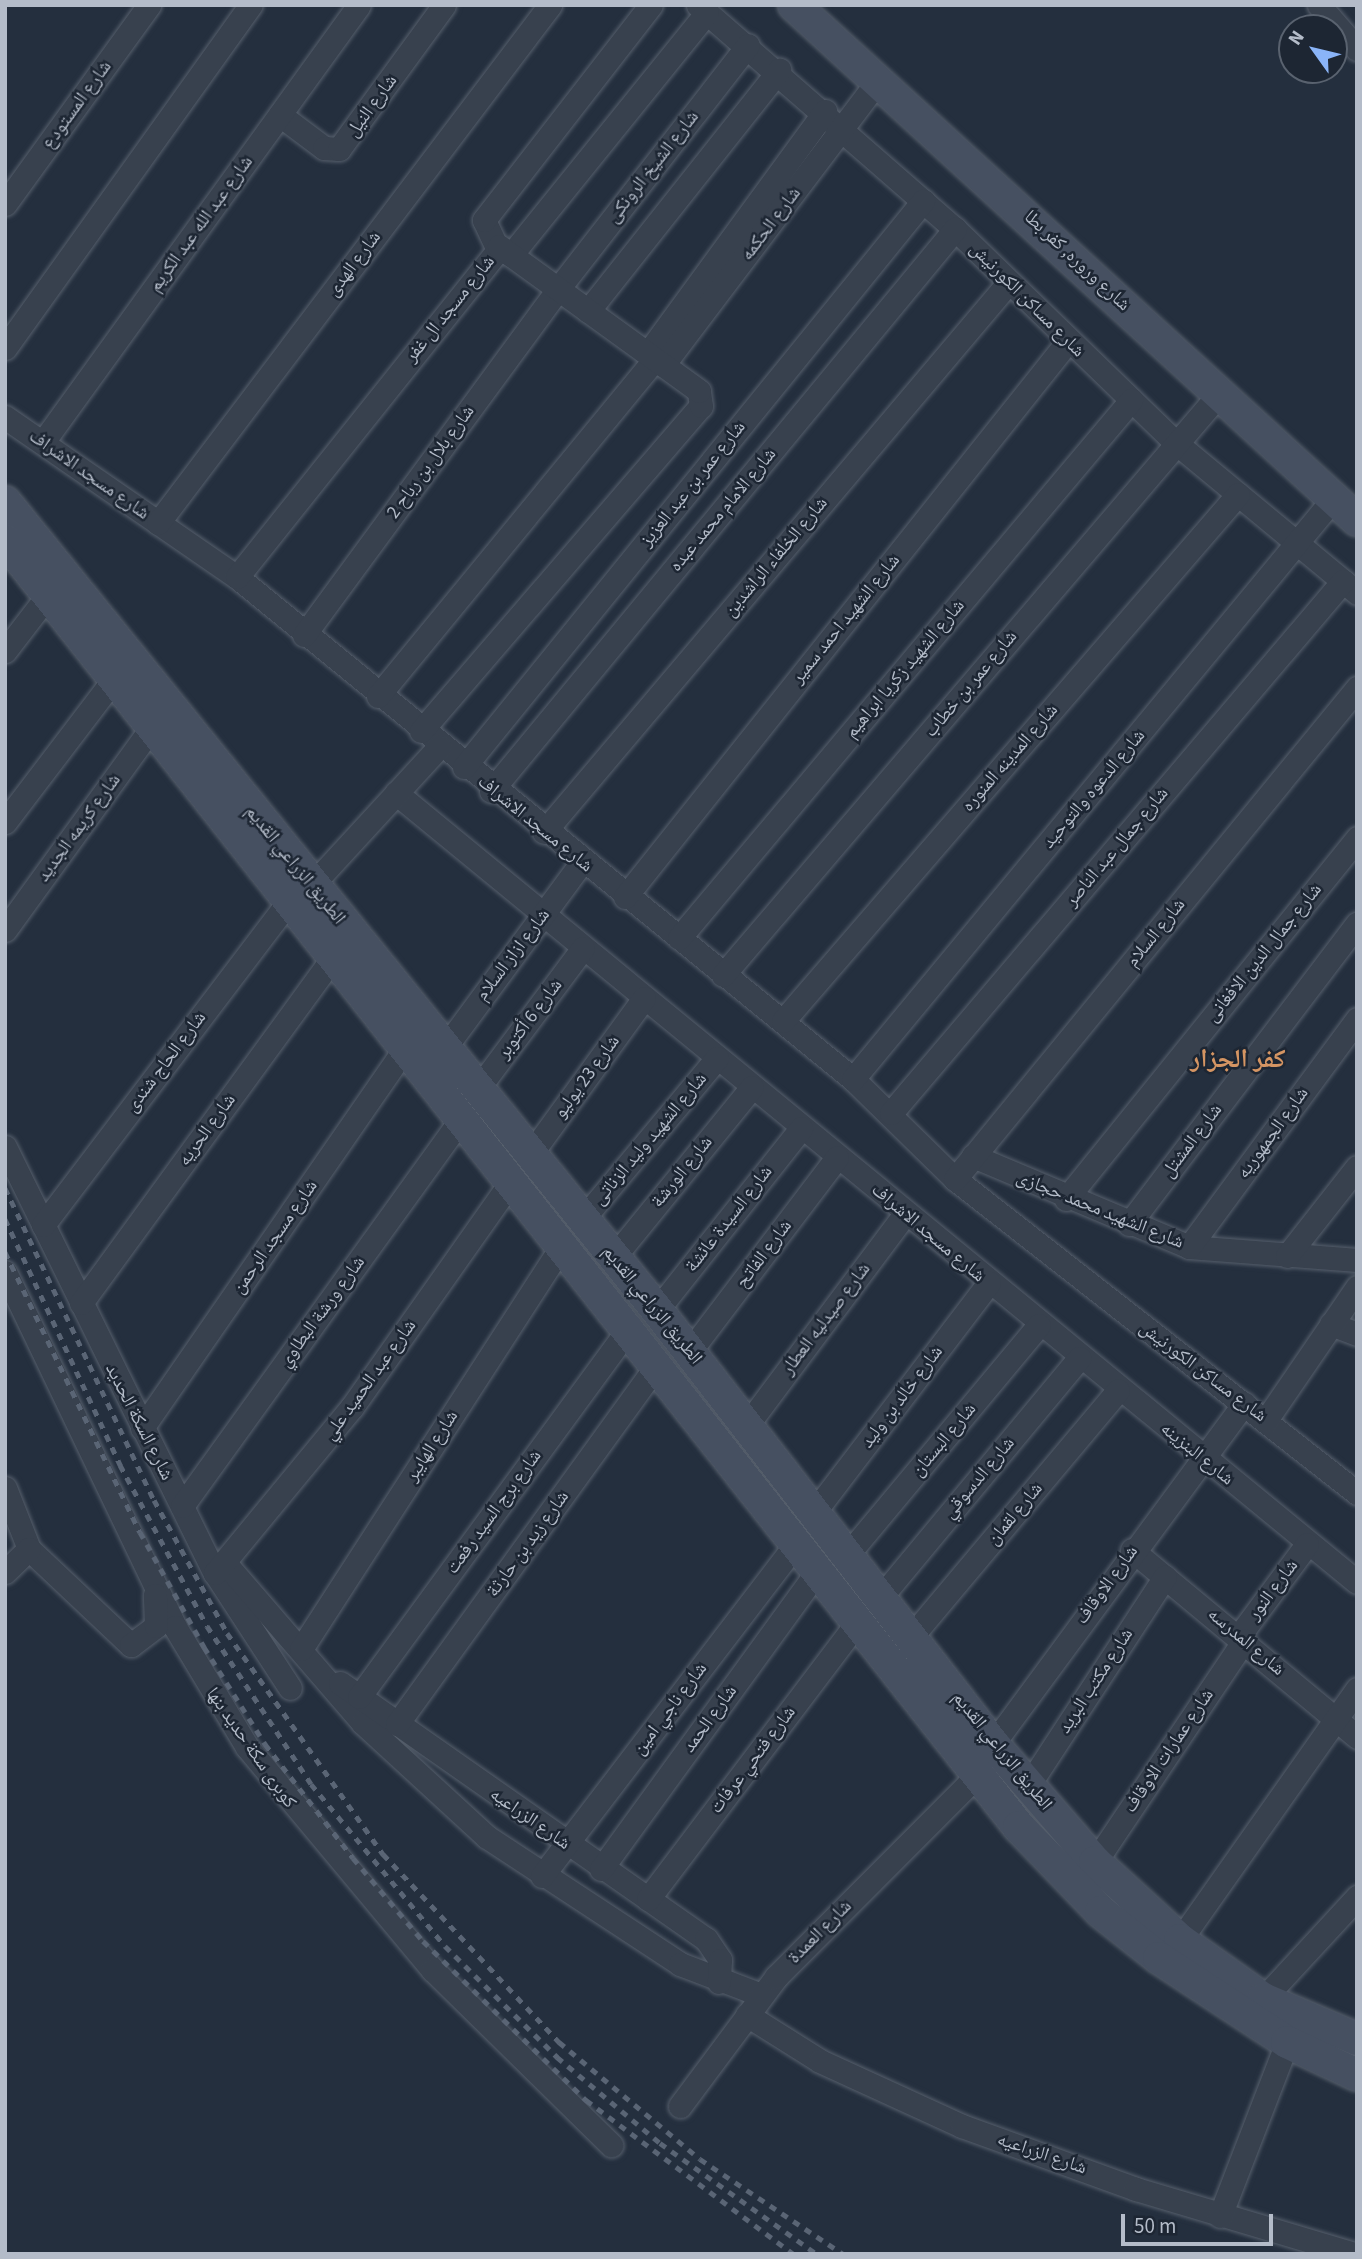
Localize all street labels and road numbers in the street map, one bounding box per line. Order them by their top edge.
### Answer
street label: شارع المستودع [37,56,117,154]
street label: شارع النيل [342,70,402,142]
street label: شارع الشيخ الرونكى [602,106,704,228]
street label: شارع عبد الله عبد الكريم [144,151,258,297]
street label: شارع الحكمه [736,183,806,265]
street label: شارع وروره, كفر بطا [1019,206,1135,316]
street label: شارع الهدى [322,227,386,301]
street label: شارع مساكن الكورنيش [965,238,1089,362]
street label: شارع مسجد ال غفر [400,251,500,367]
street label: شارع بلال بن رباح 2 [382,401,480,523]
street label: شارع عمر بن عبد العزيز [635,417,751,551]
street label: شارع مسجد الاشراف [24,425,154,525]
street label: شارع الامام محمد عبده [665,443,781,577]
street label: شارع الخلفاء الراشدين [719,492,833,622]
street label: شارع الشهيد احمد سمير [787,550,905,688]
street label: شارع الشهيد زكريا ابراهيم [840,595,970,743]
street label: شارع عمر بن خطاب [920,626,1022,742]
street label: شارع المدينه المنوره [957,699,1063,817]
street label: شارع الدعوه والتوحيد [1038,725,1150,853]
street label: شارع كريمه الجديد [32,770,126,886]
street label: شارع مسجد الاشراف [473,771,597,877]
street label: شارع جمال عبد الناصر [1060,783,1174,911]
street label: الطريق الزراعي القديم [240,801,350,929]
street label: شارع جمال الدين الافغانى [1201,879,1327,1027]
street label: شارع السلام [1121,894,1191,972]
street label: شارع ازاز السلام [471,904,555,1006]
street label: شارع 6 أكتوبر [493,975,567,1063]
street label: شارع الحاج شندى [121,1007,211,1117]
street label: شارع 23 يوليو [549,1031,625,1123]
street label: شارع الشهيد وليد الزناتى [588,1068,712,1210]
street label: شارع الجمهوريه [1232,1083,1314,1183]
street label: شارع الحريه [173,1089,241,1171]
street label: شارع المشتل [1157,1099,1227,1183]
street label: شارع الورشة [646,1131,718,1213]
street label: شارع السيدة عائشة [680,1161,778,1277]
street label: شارع الشهيد محمد حجازى [1013,1166,1187,1254]
street label: شارع مسجد الرحمن [227,1176,323,1298]
street label: شارع مسجد الاشراف [866,1179,990,1287]
street label: شارع الفاتح [731,1215,797,1293]
street label: الطريق الزراعي القديم [597,1241,707,1369]
street label: شارع ورشة البطاوي [274,1252,370,1372]
street label: شارع صيدليه العطار [776,1258,876,1380]
street label: شارع عبد الحميد علي [318,1315,422,1445]
street label: شارع مساكن الكورنيش [1135,1317,1271,1427]
street label: شارع خالد بن وليد [856,1341,948,1453]
street label: شارع السكة الحديد [100,1360,178,1484]
street label: شارع البستان [907,1398,981,1482]
street label: شارع الهايبر [401,1406,463,1486]
street label: شارع البنزينه [1156,1417,1238,1491]
street label: شارع الدسوقي [938,1432,1020,1524]
street label: شارع برج السيد رفعت [441,1445,547,1579]
street label: شارع لقمان [982,1478,1048,1550]
street label: شارع زيد بن حارثة [482,1486,574,1602]
street label: شارع الاوقاف [1071,1541,1143,1629]
street label: شارع النور [1243,1555,1303,1625]
street label: شارع المدرسه [1203,1603,1289,1681]
street label: شارع مكتب البريد [1054,1624,1138,1738]
street label: شارع ناجي امين [628,1658,712,1760]
street label: شارع الحمد [678,1681,742,1757]
street label: كوبرى سكة حديد بنها [201,1683,301,1813]
street label: شارع عمارات الاوقاف [1119,1685,1219,1817]
street label: الطريق الزراعي القديم [947,1687,1057,1815]
street label: شارع فتحي عرفات [705,1702,801,1818]
street label: شارع الزراعيه [485,1783,575,1855]
street label: شارع العمدة [783,1895,857,1969]
street label: شارع الزراعيه [994,2128,1090,2180]

